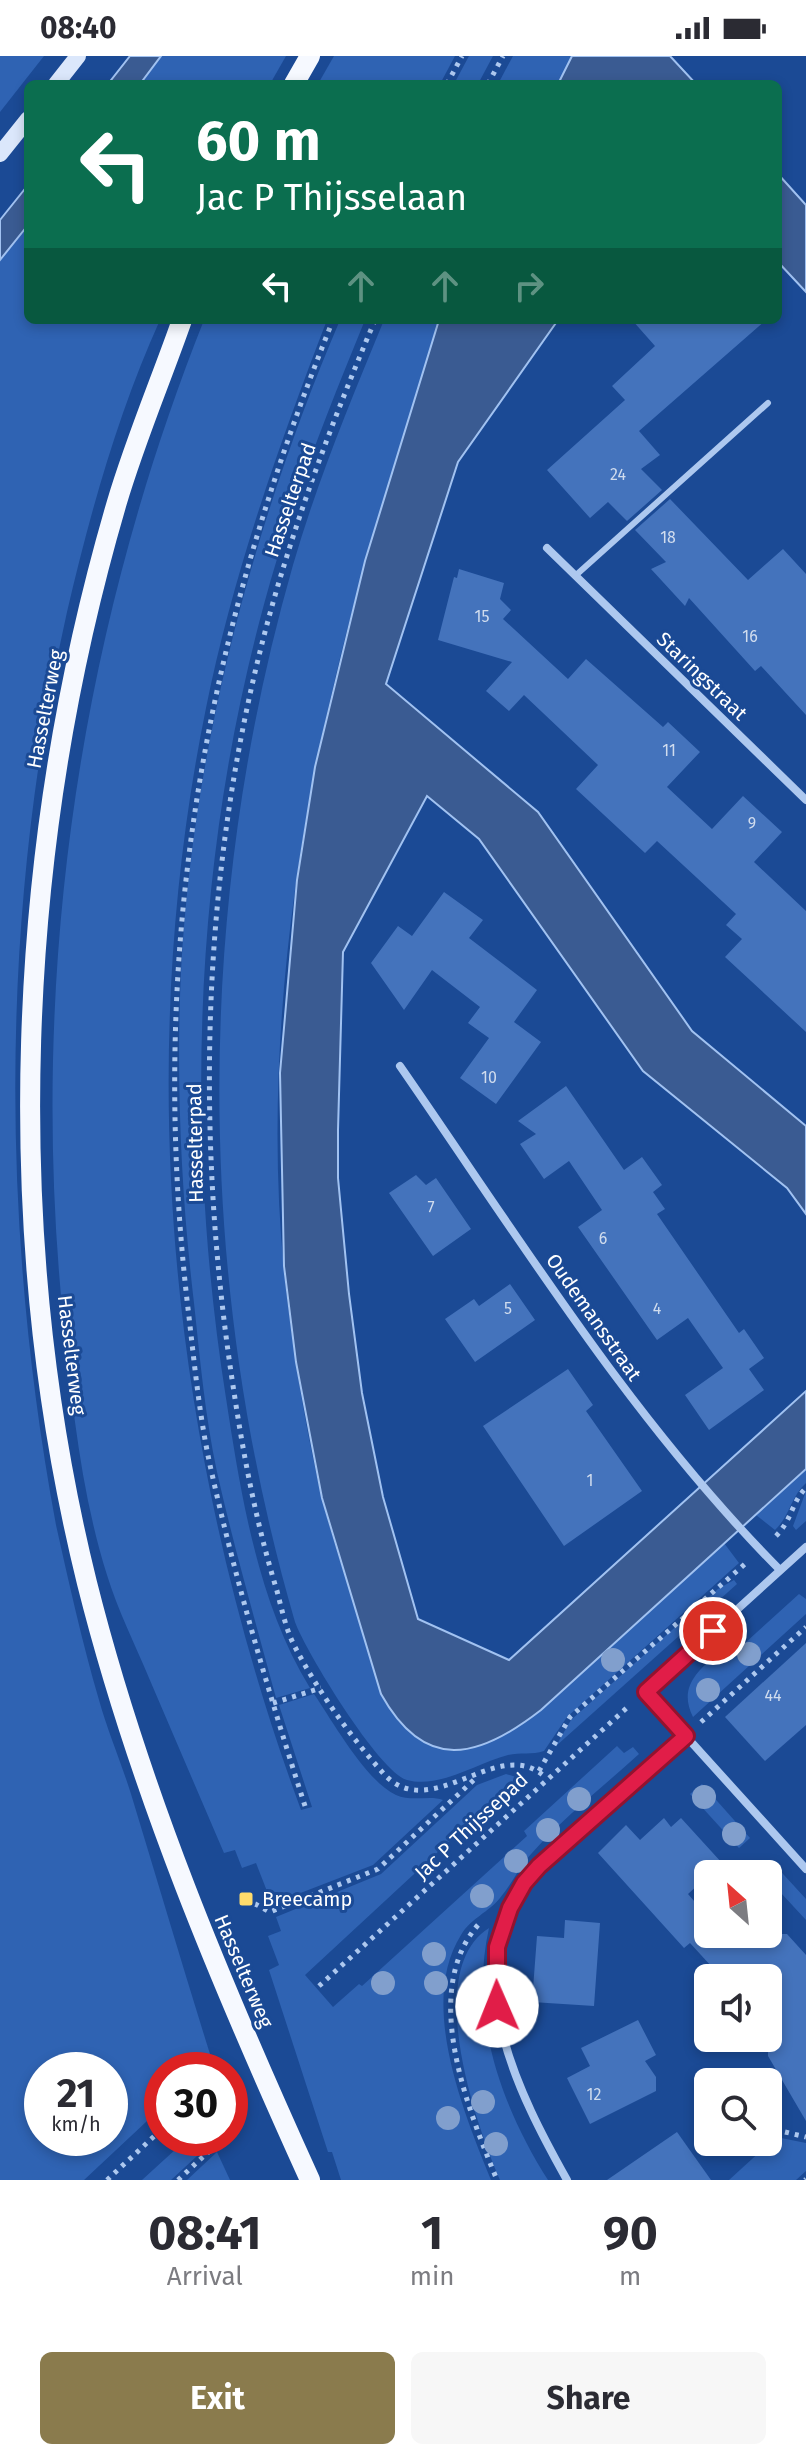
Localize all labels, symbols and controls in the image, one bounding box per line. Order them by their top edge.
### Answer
text: 08:40 [40,10,117,46]
text: 60 m [196,108,321,175]
icon: left [64,112,168,216]
text: Jac P Thijsselaan [196,176,467,220]
icon: left [255,264,299,308]
icon: ahead [339,264,383,308]
icon: ahead [423,264,467,308]
icon: right [507,264,551,308]
street label: Hasselterpad [259,440,321,560]
house number: 24 [610,465,626,484]
house number: 18 [660,528,676,547]
house number: 15 [475,607,489,626]
street label: Staringstraat [652,627,753,726]
house number: 16 [742,627,758,646]
street label: Hasselterweg [22,647,68,771]
house number: 11 [662,741,676,760]
house number: 9 [748,814,756,833]
house number: 10 [481,1068,497,1087]
street label: Hasselterpad [182,1083,208,1203]
house number: 7 [427,1198,435,1217]
house number: 6 [599,1229,607,1248]
street label: Oudemansstraat [541,1249,647,1386]
street label: Hasselterweg [53,1294,91,1417]
house number: 5 [504,1299,512,1318]
house number: 4 [653,1299,662,1318]
house number: 1 [587,1471,593,1490]
pin [679,1597,747,1665]
icon: arrive [691,1609,735,1653]
house number: 44 [764,1686,782,1705]
street label: Jac P Thijssepad [409,1767,533,1885]
north arrow [694,1860,782,1948]
map controls [694,1860,782,2156]
place label: Breecamp [262,1887,352,1911]
marker: Breecamp [237,1890,255,1908]
street label: Hasselterweg [209,1911,279,2032]
position arrow [455,1964,539,2048]
button: sound [694,1964,782,2052]
speed limit sign: 30 [144,2052,248,2156]
button: search [694,2068,782,2156]
text: 21 [57,2070,95,2118]
house number: 12 [587,2085,601,2104]
text: km/h [51,2112,101,2136]
text: 08:41 [148,2204,261,2262]
text: 1 [421,2204,443,2262]
text: 90 [603,2204,658,2262]
text: Arrival [167,2261,243,2292]
text: min [410,2261,455,2292]
text: m [619,2261,641,2292]
button: Exit [40,2352,395,2444]
button: Share [411,2352,766,2444]

